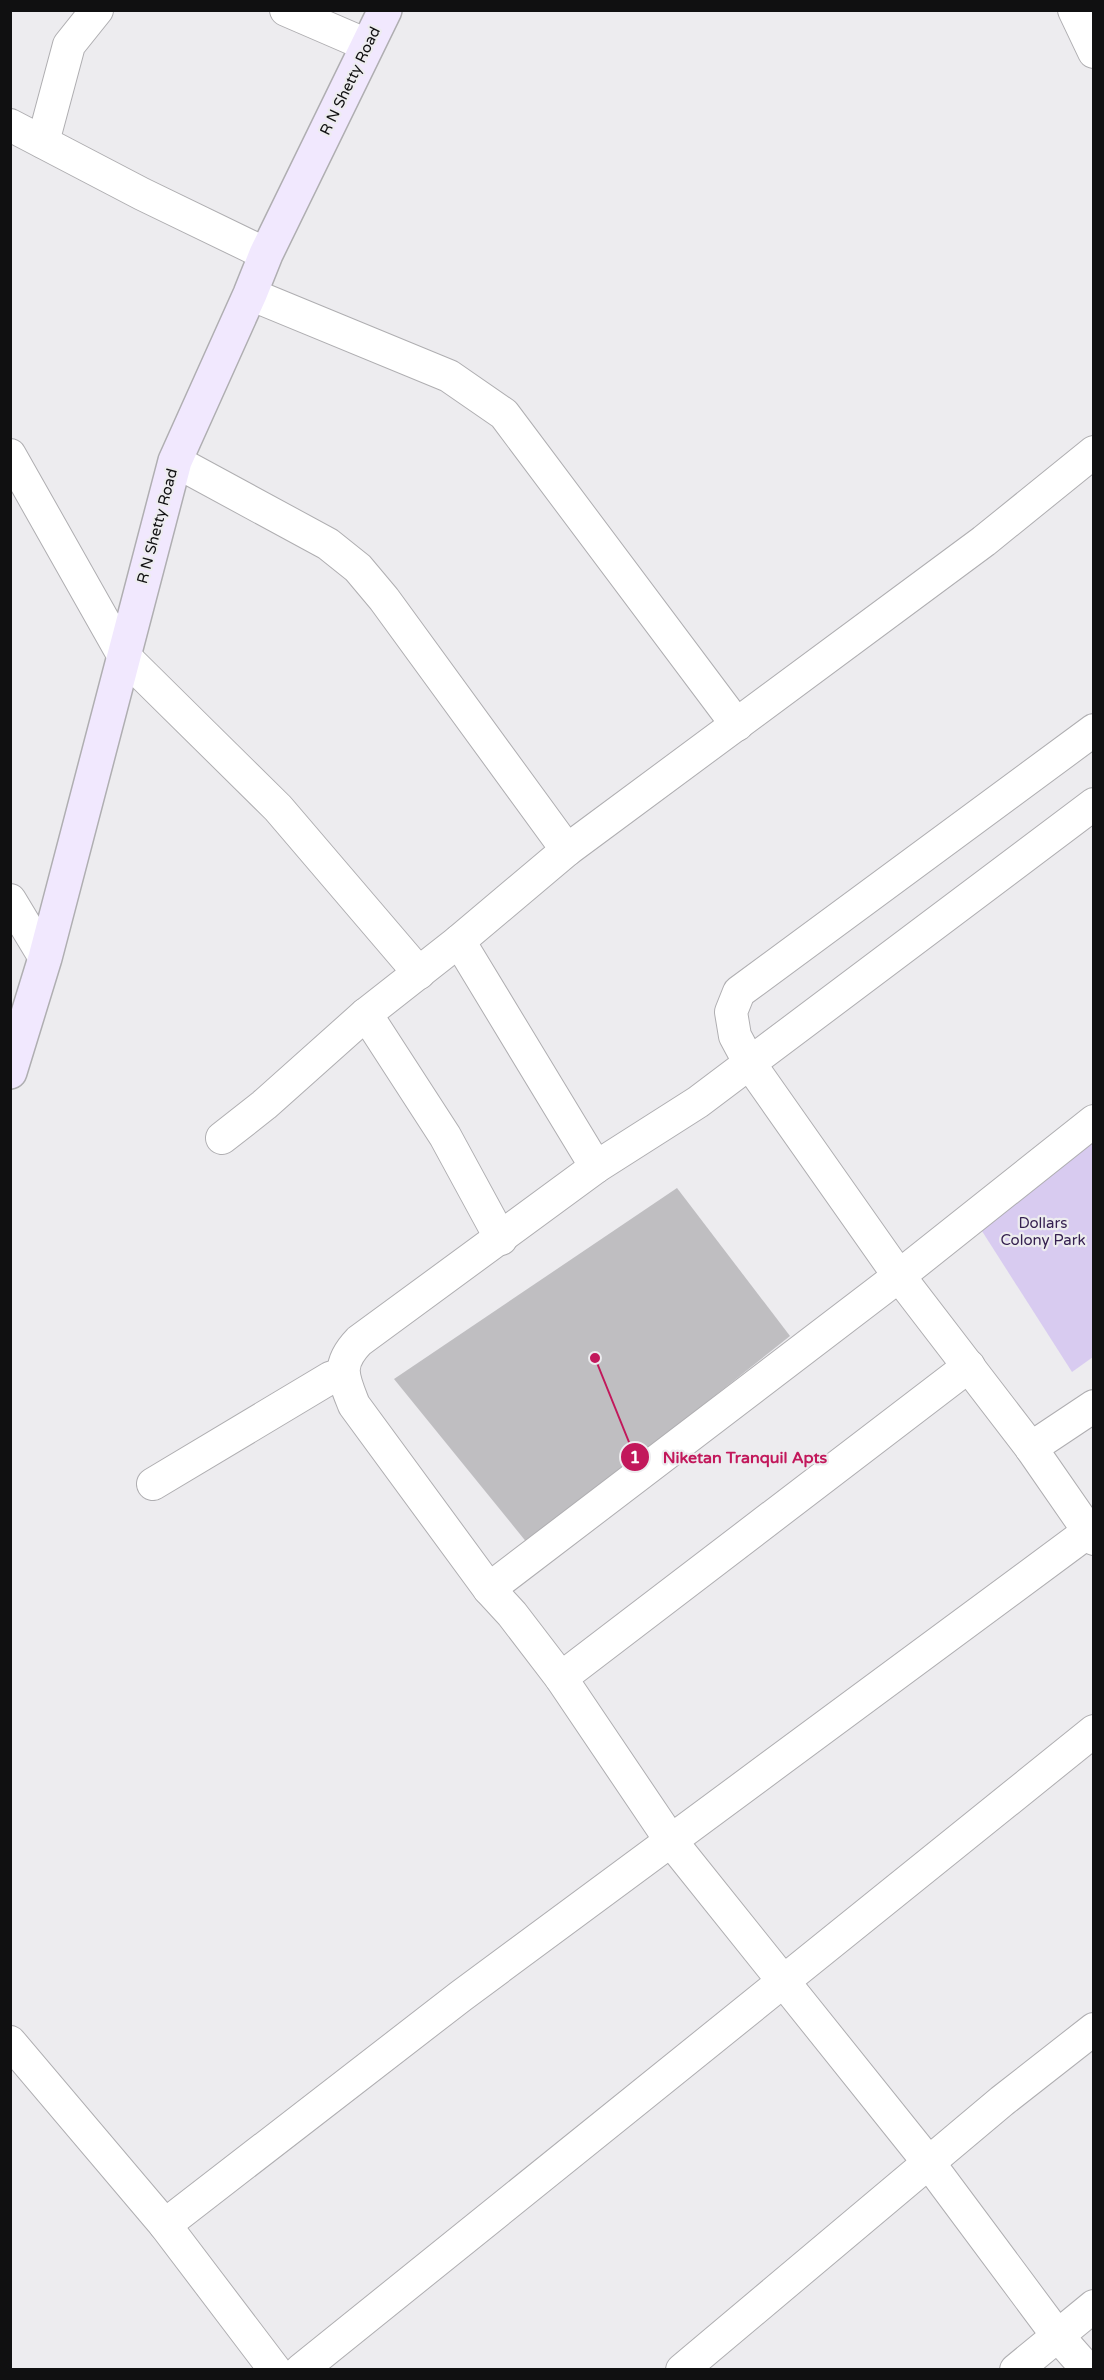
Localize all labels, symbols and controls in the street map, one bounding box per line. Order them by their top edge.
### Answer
street label: R N Shetty Road [316,24,384,138]
street label: R N Shetty Road [133,467,181,585]
park label: Dollars Colony Park [1000,1214,1086,1249]
callout: Niketan Tranquil Apts [620,1440,839,1474]
text: 1 [629,1446,641,1468]
text: Niketan Tranquil Apts [663,1448,828,1468]

